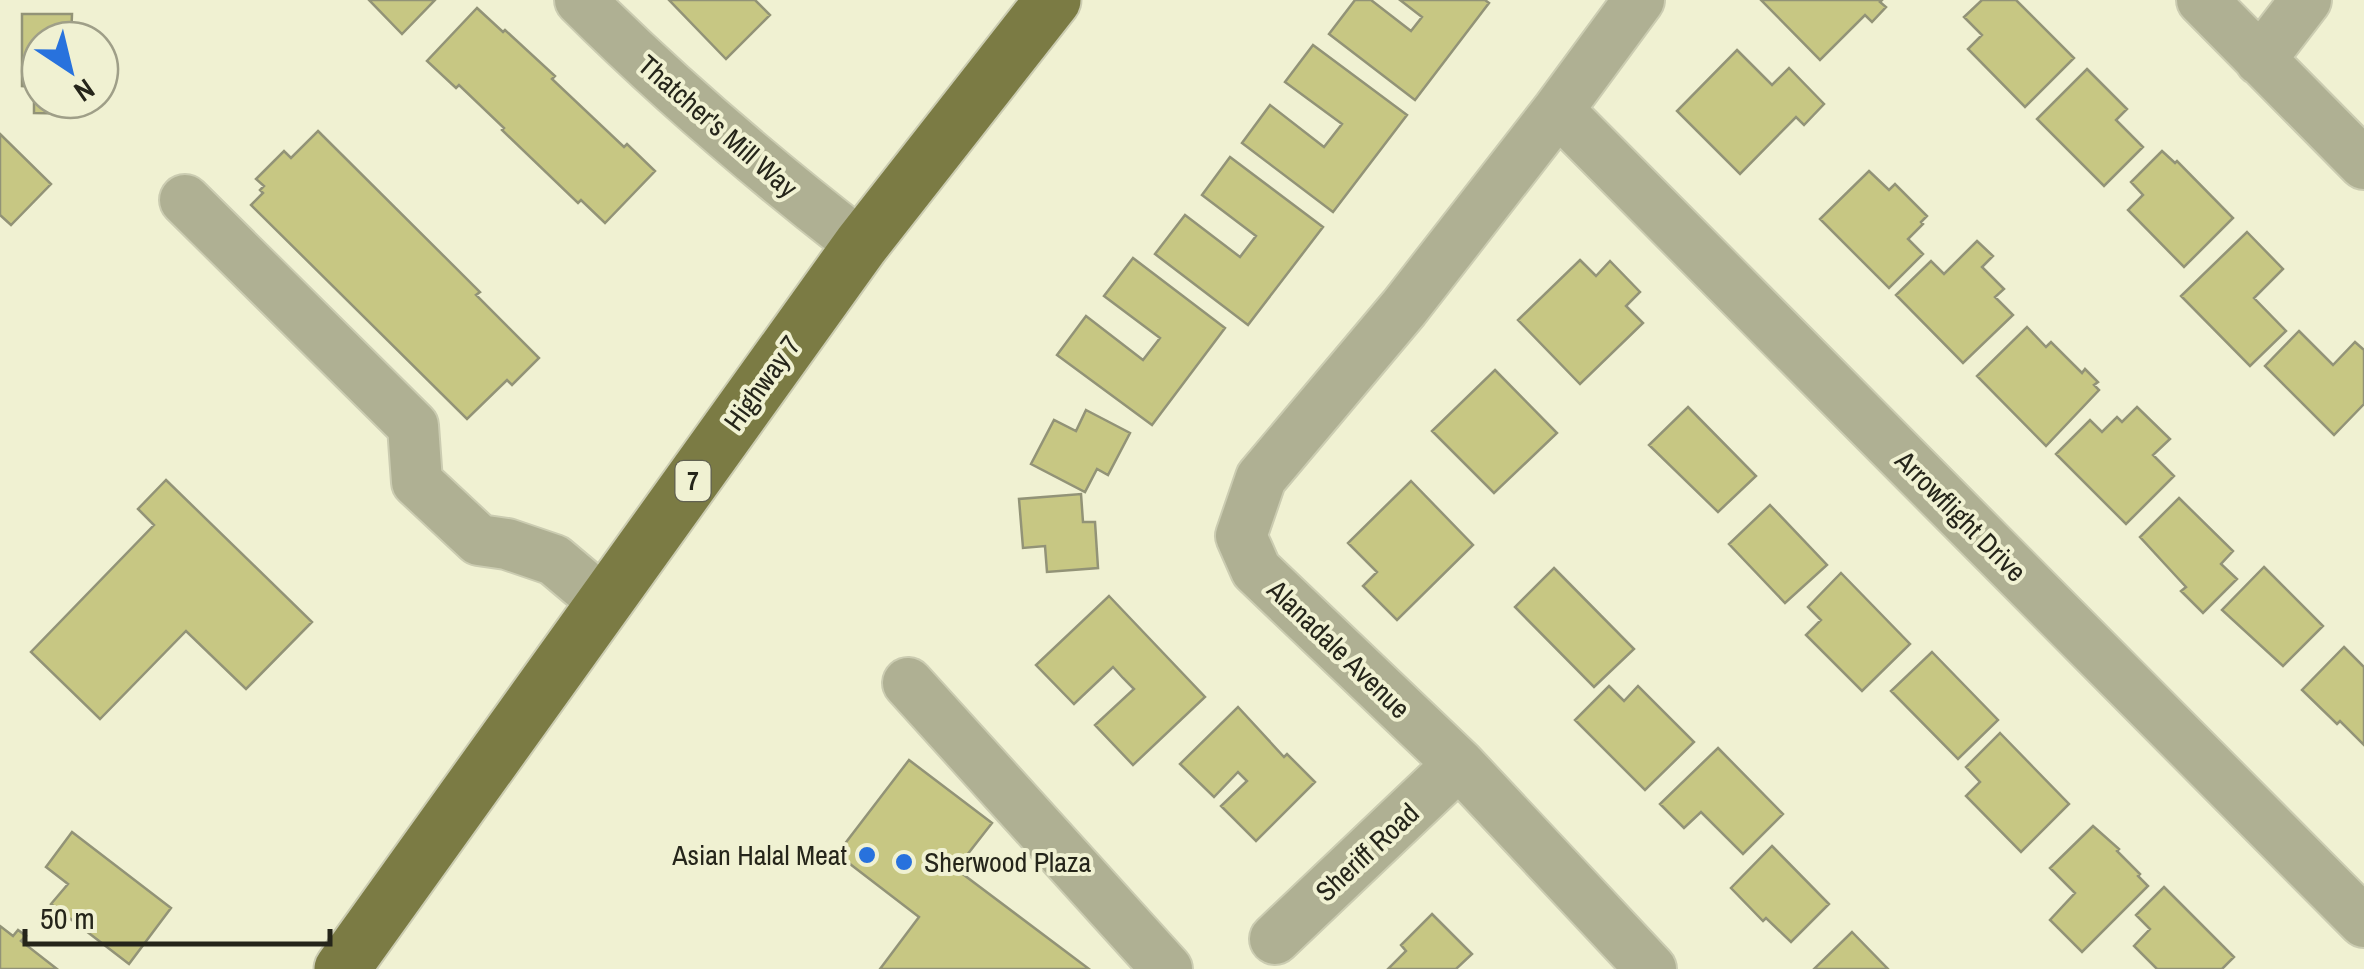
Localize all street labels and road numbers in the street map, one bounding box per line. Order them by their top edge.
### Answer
street label: Thatcher's Mill Way [630,46,806,206]
street label: Highway 7 [715,328,809,438]
street label: Arrowflight Drive [1886,441,2035,590]
road number: 7 [676,461,710,501]
street label: Alanadale Avenue [1259,570,1419,727]
street label: Sheriff Road [1307,794,1427,910]

